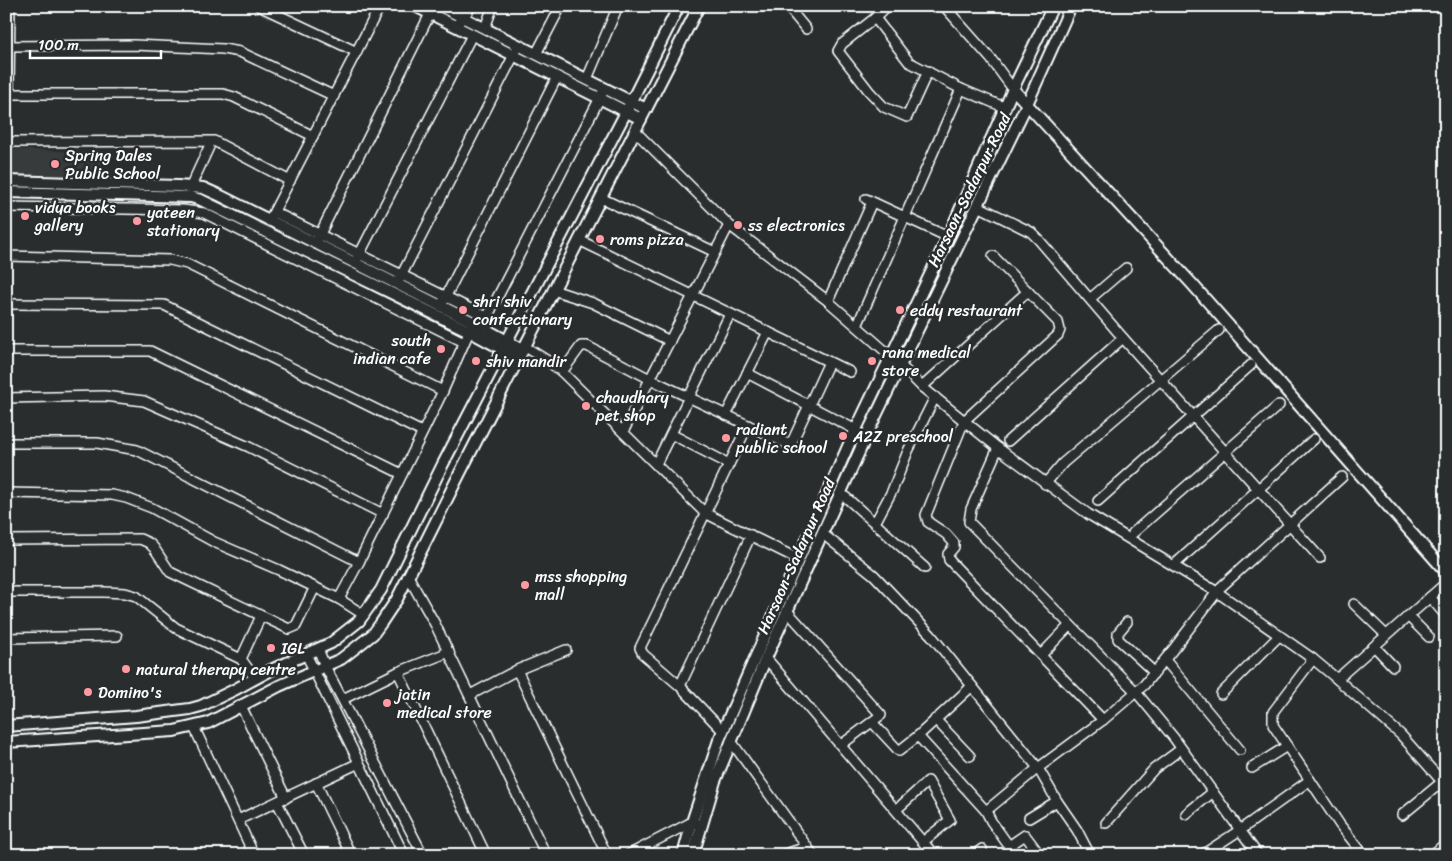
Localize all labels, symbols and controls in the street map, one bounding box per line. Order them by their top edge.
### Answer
scale bar [30,28,161,60]
text: 100 m [38,32,79,58]
street label: Harsaon-Sadarpur Road [919,107,1020,272]
place label: Spring Dales Public School [65,141,161,188]
marker: Spring Dales Public School [49,158,61,170]
place label: vidya books gallery [33,193,116,240]
place label: yateen stationary [146,198,220,245]
marker: vidya books gallery [19,210,31,222]
place label: ss electronics [747,211,845,240]
marker: yateen stationary [131,215,143,227]
marker: ss electronics [732,219,744,231]
place label: roms pizza [610,225,684,254]
marker: roms pizza [594,233,606,245]
place label: shri shiv confectionary [472,287,573,334]
place label: eddy restaurant [910,296,1023,325]
marker: shri shiv confectionary [457,304,469,316]
marker: eddy restaurant [894,304,906,316]
place label: south indian cafe [353,326,431,373]
place label: rana medical store [881,338,971,385]
marker: south indian cafe [435,343,447,355]
place label: shiv mandir [485,347,568,376]
marker: shiv mandir [470,355,482,367]
marker: rana medical store [866,355,878,367]
place label: chaudhary pet shop [595,383,669,430]
marker: chaudhary pet shop [580,400,592,412]
place label: radiant public school [735,415,827,462]
place label: A2Z preschool [852,422,954,451]
marker: A2Z preschool [837,430,849,442]
marker: radiant public school [720,432,732,444]
street label: Harsaon-Sadarpur Road [748,472,844,639]
place label: mss shopping mall [535,562,627,609]
marker: mss shopping mall [519,579,531,591]
place label: IGL [280,634,305,663]
marker: IGL [265,642,277,654]
place label: natural therapy centre [136,655,296,684]
marker: natural therapy centre [120,663,132,675]
place label: Domino's [98,678,162,707]
place label: jatin medical store [393,680,492,727]
marker: Domino's [82,686,94,698]
marker: jatin medical store [381,697,393,709]

